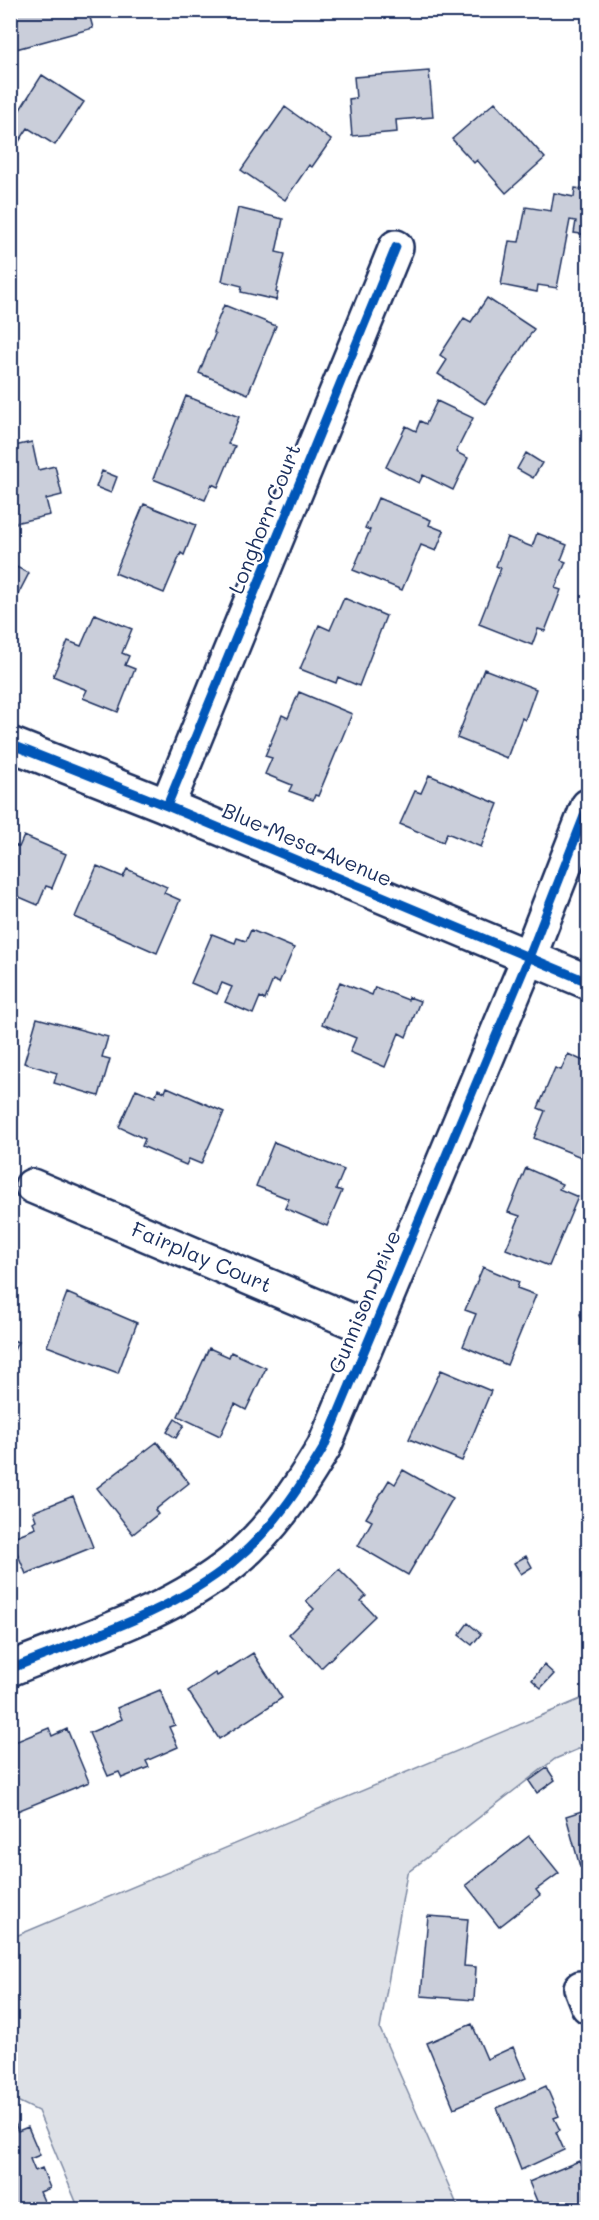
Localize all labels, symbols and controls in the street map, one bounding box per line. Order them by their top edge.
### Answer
street label: Longhorn Court [221,440,306,597]
street label: Blue Mesa Avenue [219,796,397,892]
street label: Fairplay Court [128,1215,276,1298]
street label: Gunnison Drive [321,1226,406,1377]

